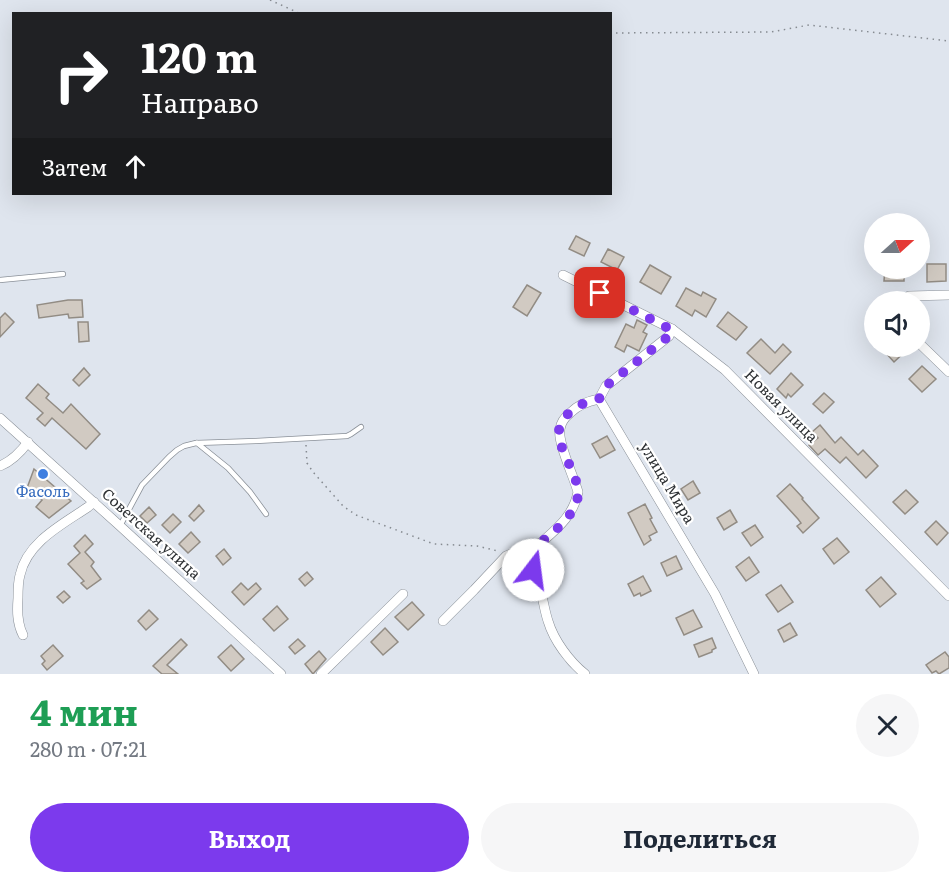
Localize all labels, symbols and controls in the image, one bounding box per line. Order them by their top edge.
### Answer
text: 120 m [141,24,257,86]
icon: right [42,36,120,114]
text: Направо [141,81,259,121]
text: Затем [42,150,107,183]
icon: ahead [119,150,152,183]
north arrow [864,213,930,279]
map controls [864,213,930,357]
pin [574,267,625,318]
icon: arrive [583,276,616,309]
button: sound [864,291,930,357]
street label: Новая улица [740,363,825,448]
street label: улица Мира [635,437,702,528]
marker: Фасоль [36,467,50,481]
place label: Фасоль [16,479,70,502]
street label: Советская улица [97,482,207,584]
position arrow [501,538,565,602]
text: 4 мин [30,684,138,737]
button: close [856,694,919,757]
text: 280 m · 07:21 [30,733,147,763]
button: Выход [30,803,469,872]
button: Поделиться [481,803,919,872]

